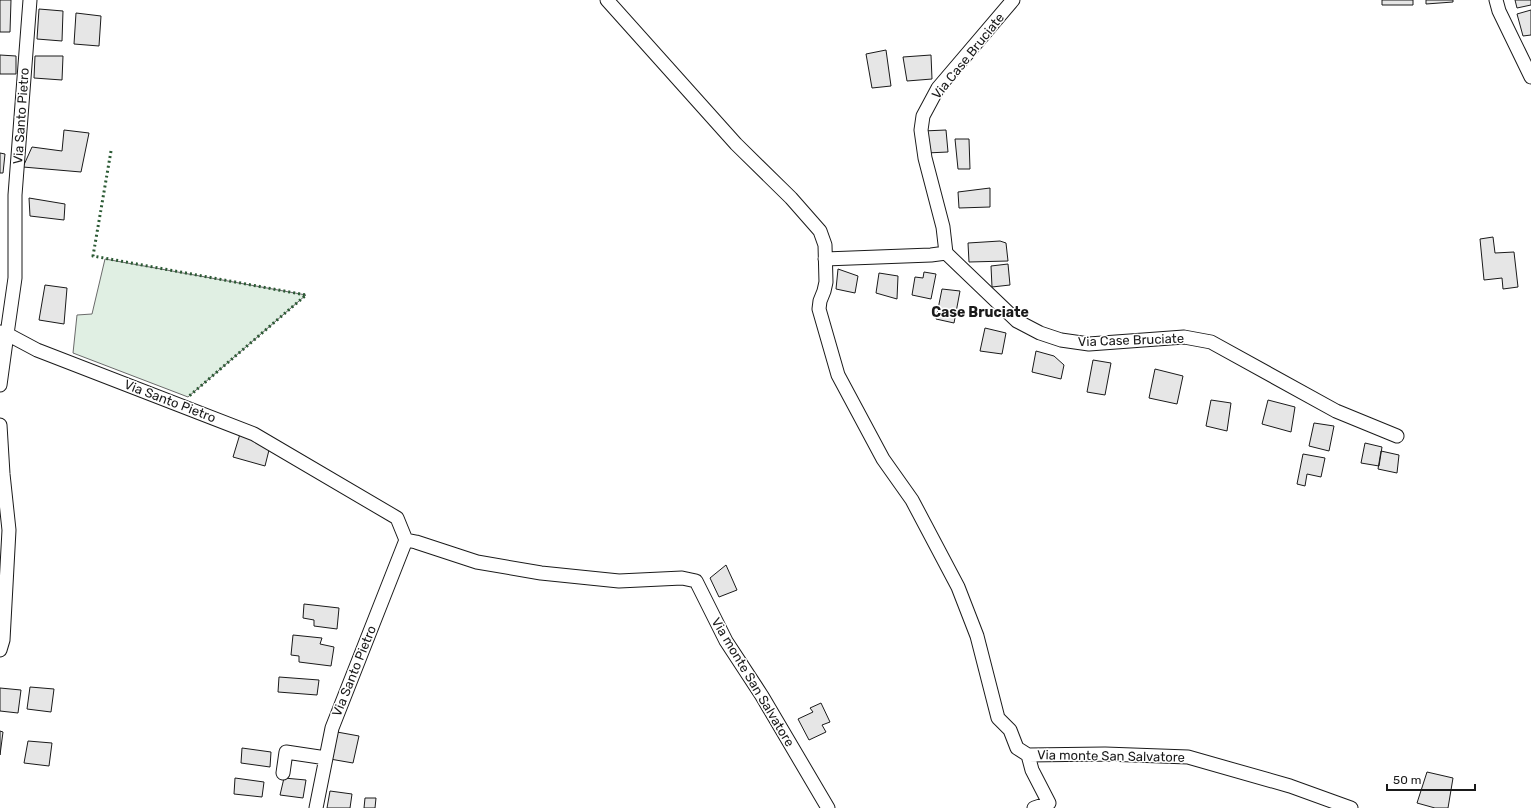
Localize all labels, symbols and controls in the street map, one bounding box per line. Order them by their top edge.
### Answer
street label: Via Case Bruciate [929,10,1007,102]
street label: Via Santo Pietro [10,67,32,165]
district label: Case Bruciate [931,304,1029,321]
street label: Via Case Bruciate [1078,331,1184,349]
street label: Via Santo Pietro [122,377,218,425]
street label: Via monte San Salvatore [709,615,797,749]
street label: Via Santo Pietro [329,623,379,719]
street label: Via monte San Salvatore [1037,747,1185,765]
scale bar [1387,766,1475,792]
text: 50 m [1393,773,1421,787]

